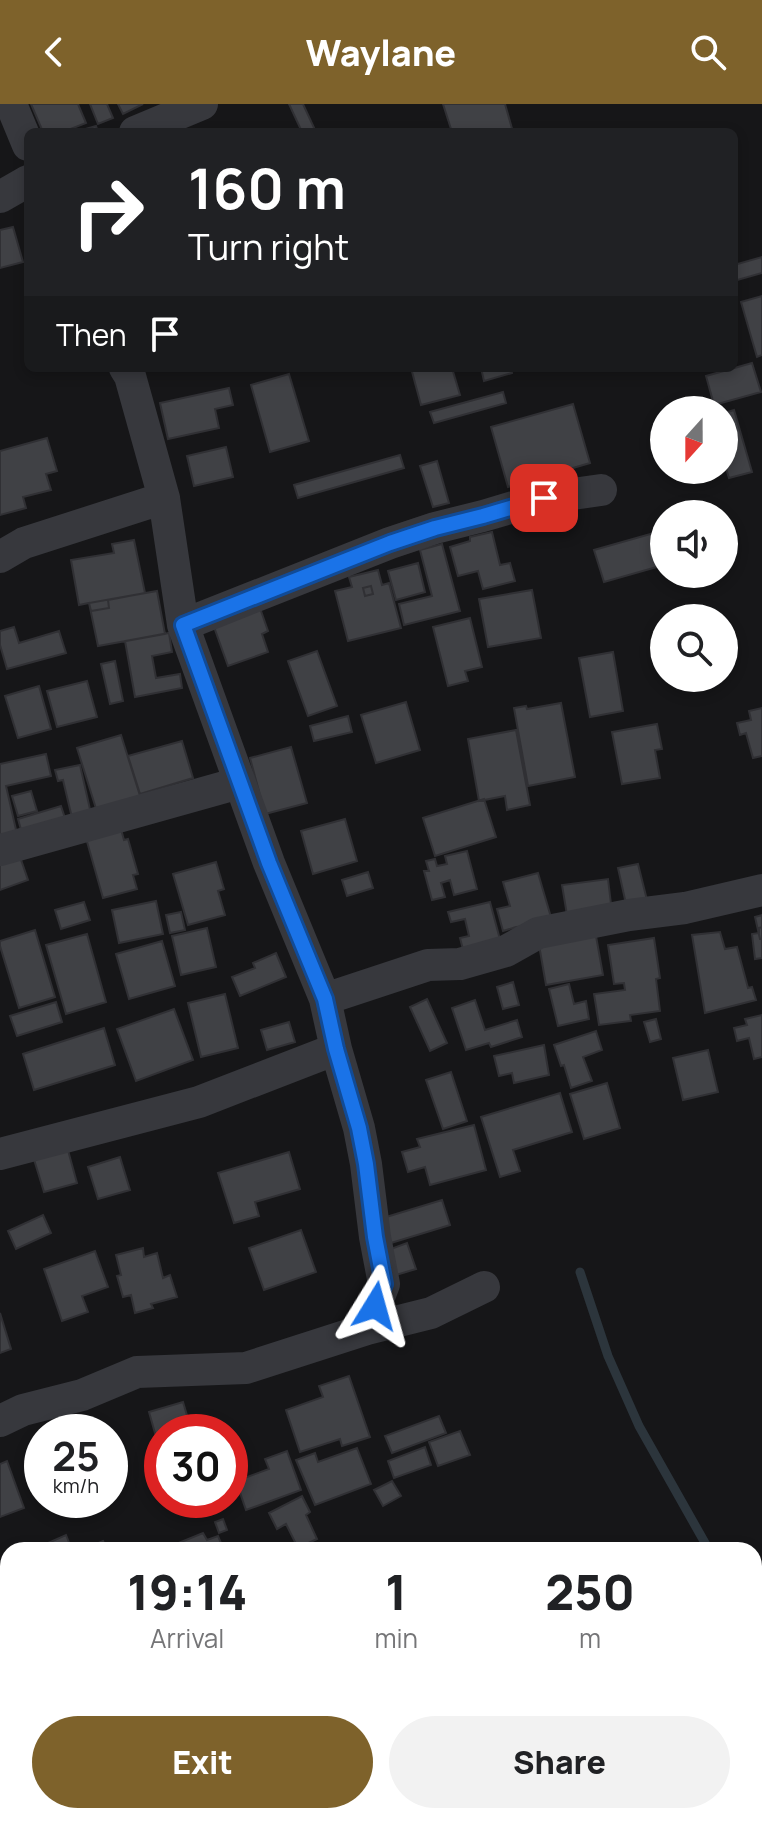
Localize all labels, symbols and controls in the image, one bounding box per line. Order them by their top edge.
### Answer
text: Waylane [306,28,456,77]
icon: back [32,30,76,74]
icon: search [686,30,730,74]
text: 160 m [188,149,346,226]
icon: right [56,160,160,264]
text: Turn right [188,222,349,271]
icon: arrive [143,312,187,356]
text: Then [56,314,127,355]
north arrow [650,396,738,484]
map controls [650,396,738,692]
pin [510,464,578,532]
icon: arrive [522,476,566,520]
button: sound [650,500,738,588]
button: search [650,604,738,692]
position arrow [333,1264,417,1348]
speed limit sign: 30 [144,1414,248,1518]
text: 25 [52,1428,100,1483]
text: km/h [53,1472,99,1499]
text: 19:14 [127,1559,247,1624]
text: 1 [385,1559,407,1624]
text: 250 [545,1559,635,1624]
text: Arrival [150,1620,224,1656]
text: min [374,1620,418,1656]
text: m [579,1620,601,1656]
button: Exit [32,1716,373,1808]
button: Share [389,1716,730,1808]

